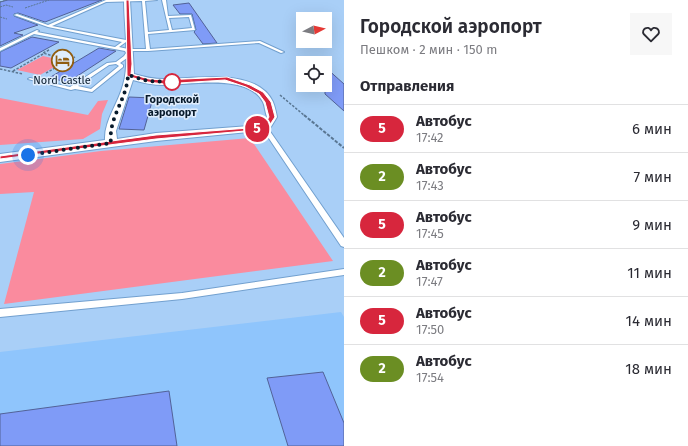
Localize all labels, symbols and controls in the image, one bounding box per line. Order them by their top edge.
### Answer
north arrow [296,12,332,48]
map controls [296,12,332,92]
button: heart [630,13,672,55]
text: Городской аэропорт [360,15,542,38]
text: Пешком · 2 мин · 150 m [360,42,497,57]
hotel icon: Nord Castle [49,47,75,73]
button: locate [296,56,332,92]
marker: Городской аэропорт [163,73,181,91]
place label: Nord Castle [33,74,91,87]
text: Отправления [360,77,454,95]
place label: Городской аэропорт [145,93,199,119]
text: Автобус [416,112,472,130]
line badge: 5 [244,116,270,142]
text: 5 [253,120,261,137]
text: 5 [378,120,386,137]
text: 6 мин [632,120,672,138]
text: 17:42 [416,130,444,145]
your location [18,145,38,165]
text: Автобус [416,160,472,178]
text: 2 [378,168,386,185]
text: 7 мин [633,168,672,186]
text: 17:43 [416,178,444,193]
text: Автобус [416,208,472,226]
text: 5 [378,216,386,233]
text: 9 мин [632,216,672,234]
text: 17:45 [416,226,444,241]
text: Автобус [416,256,472,274]
text: 2 [378,264,386,281]
text: 11 мин [627,264,672,282]
text: 17:47 [416,274,443,289]
text: Автобус [416,304,472,322]
text: 5 [378,312,386,329]
text: 14 мин [626,312,672,330]
text: 17:50 [416,322,444,337]
text: Автобус [416,352,472,370]
text: 2 [378,360,386,377]
text: 18 мин [625,360,672,378]
text: 17:54 [416,370,444,385]

